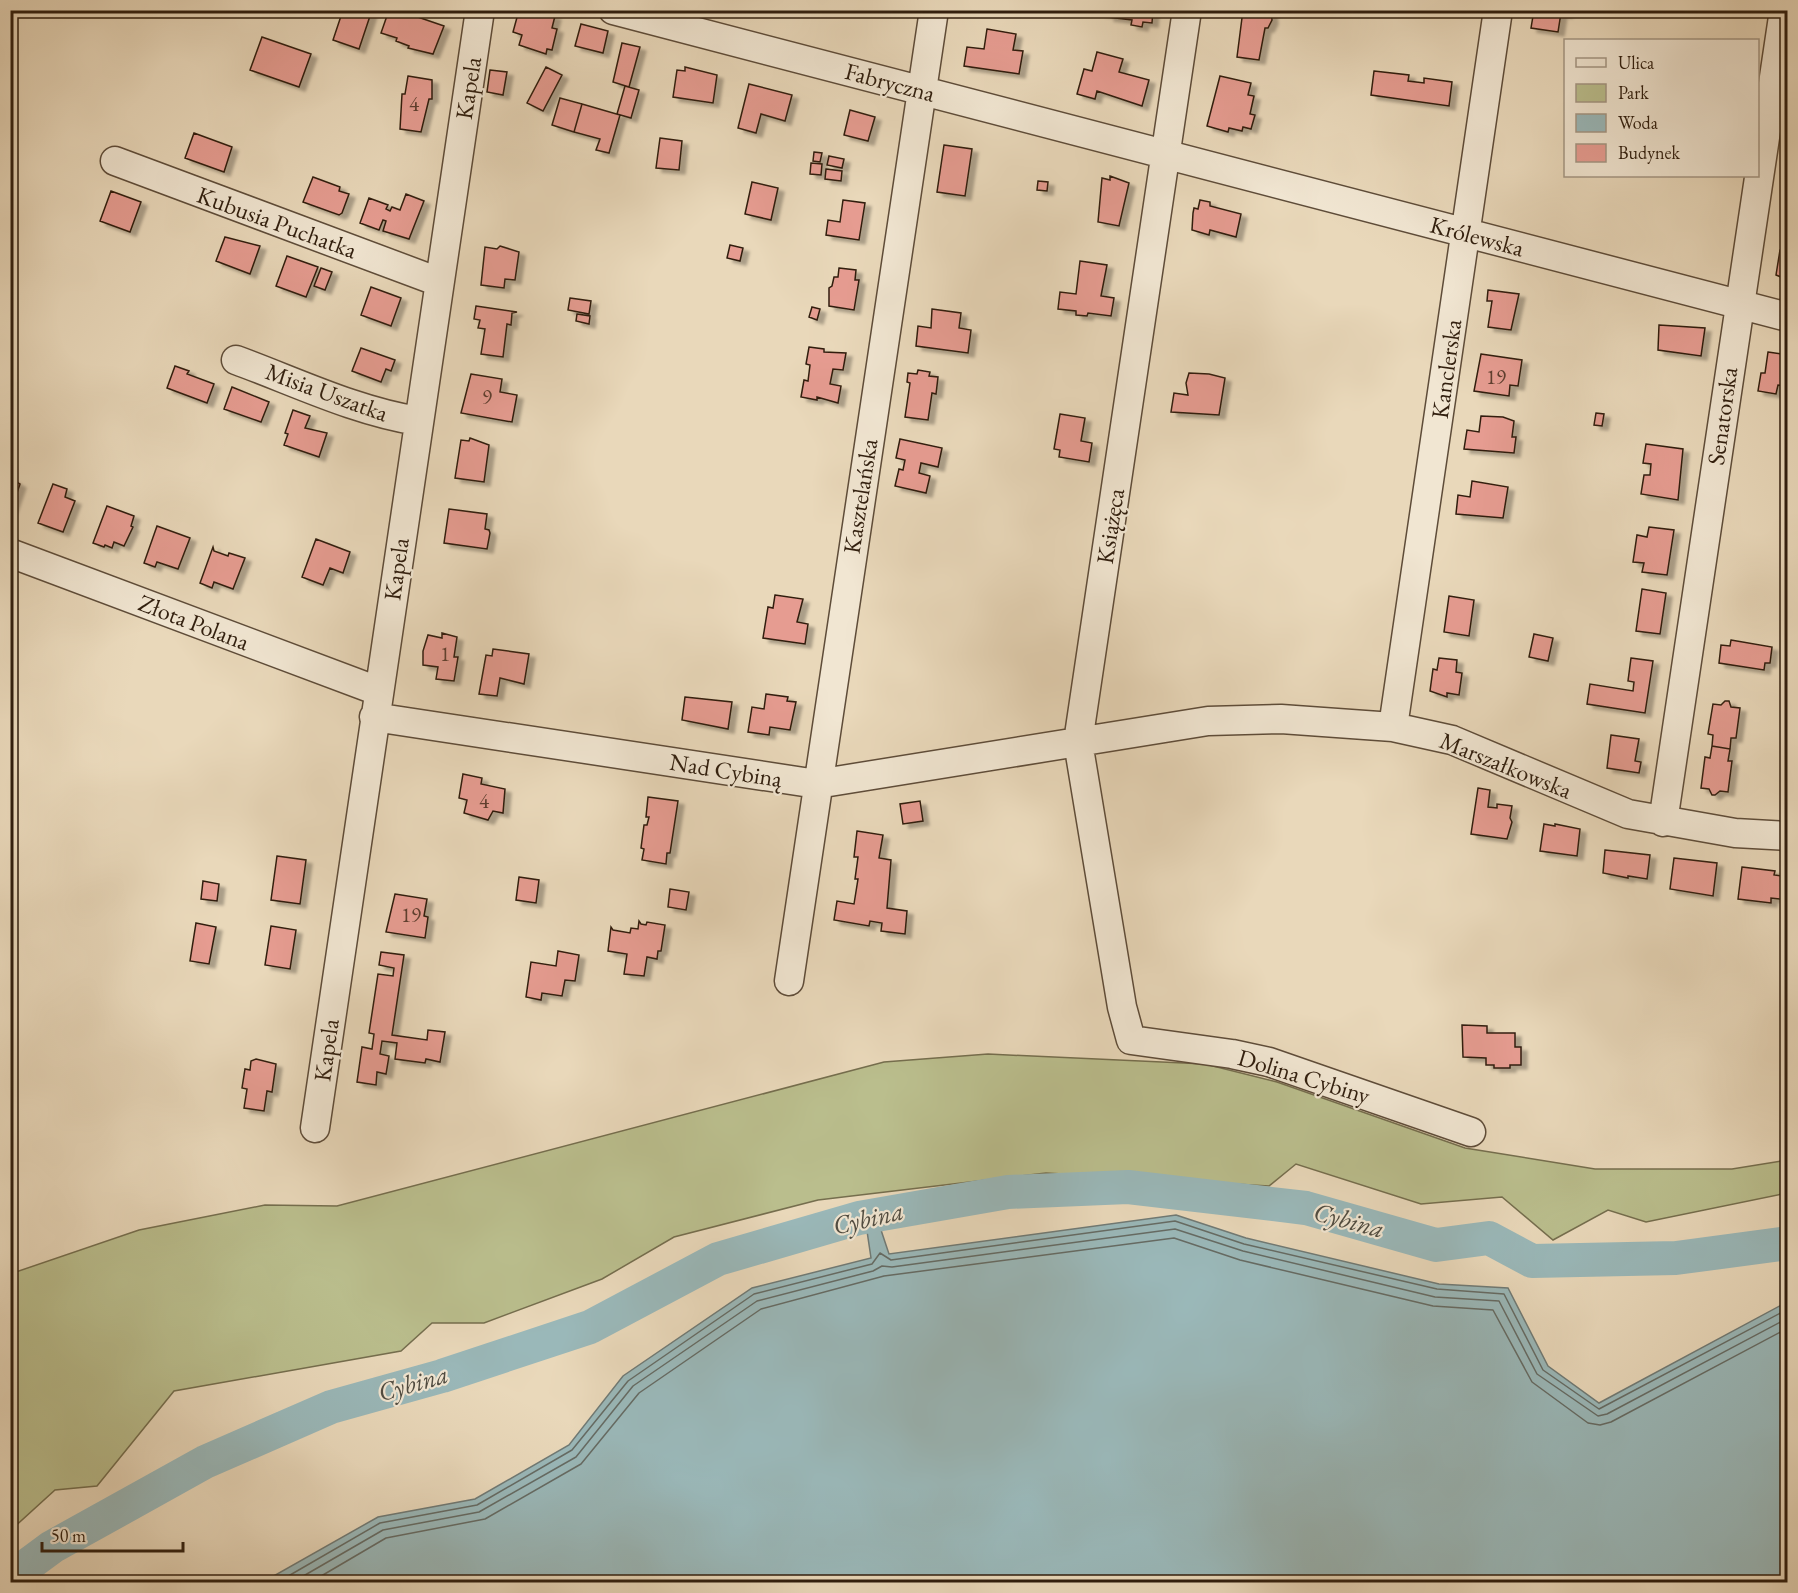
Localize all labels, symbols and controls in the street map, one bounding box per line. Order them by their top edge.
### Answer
legend [1564,39,1759,177]
text: Ulica [1618,51,1655,74]
street label: Kapela [448,54,488,122]
street label: Fabryczna [842,55,939,109]
text: Park [1618,81,1649,104]
house number: 4 [409,90,420,117]
text: Woda [1618,111,1659,134]
text: Budynek [1618,141,1681,164]
street label: Kubusia Puchatka [193,179,362,265]
street label: Królewska [1427,209,1528,264]
street label: Kanclerska [1424,317,1468,421]
street label: Misia Uszatka [262,356,393,429]
house number: 19 [1486,363,1506,390]
street label: Senatorska [1700,365,1744,467]
house number: 9 [482,383,492,410]
street label: Kasztelańska [836,436,884,556]
street label: Książęca [1089,486,1131,566]
street label: Kapela [376,535,416,602]
street label: Złota Polana [134,587,254,657]
house number: 1 [440,640,450,667]
street label: Marszałkowska [1435,724,1577,806]
street label: Nad Cybiną [667,746,785,794]
house number: 4 [479,787,490,814]
house number: 19 [401,901,421,928]
street label: Kapela [306,1016,346,1083]
street label: Dolina Cybiny [1234,1041,1374,1111]
water label: Cybina [829,1193,907,1243]
water label: Cybina [1310,1194,1388,1246]
water label: Cybina [374,1357,452,1409]
scale bar [42,1515,183,1553]
text: 50 m [51,1524,86,1547]

